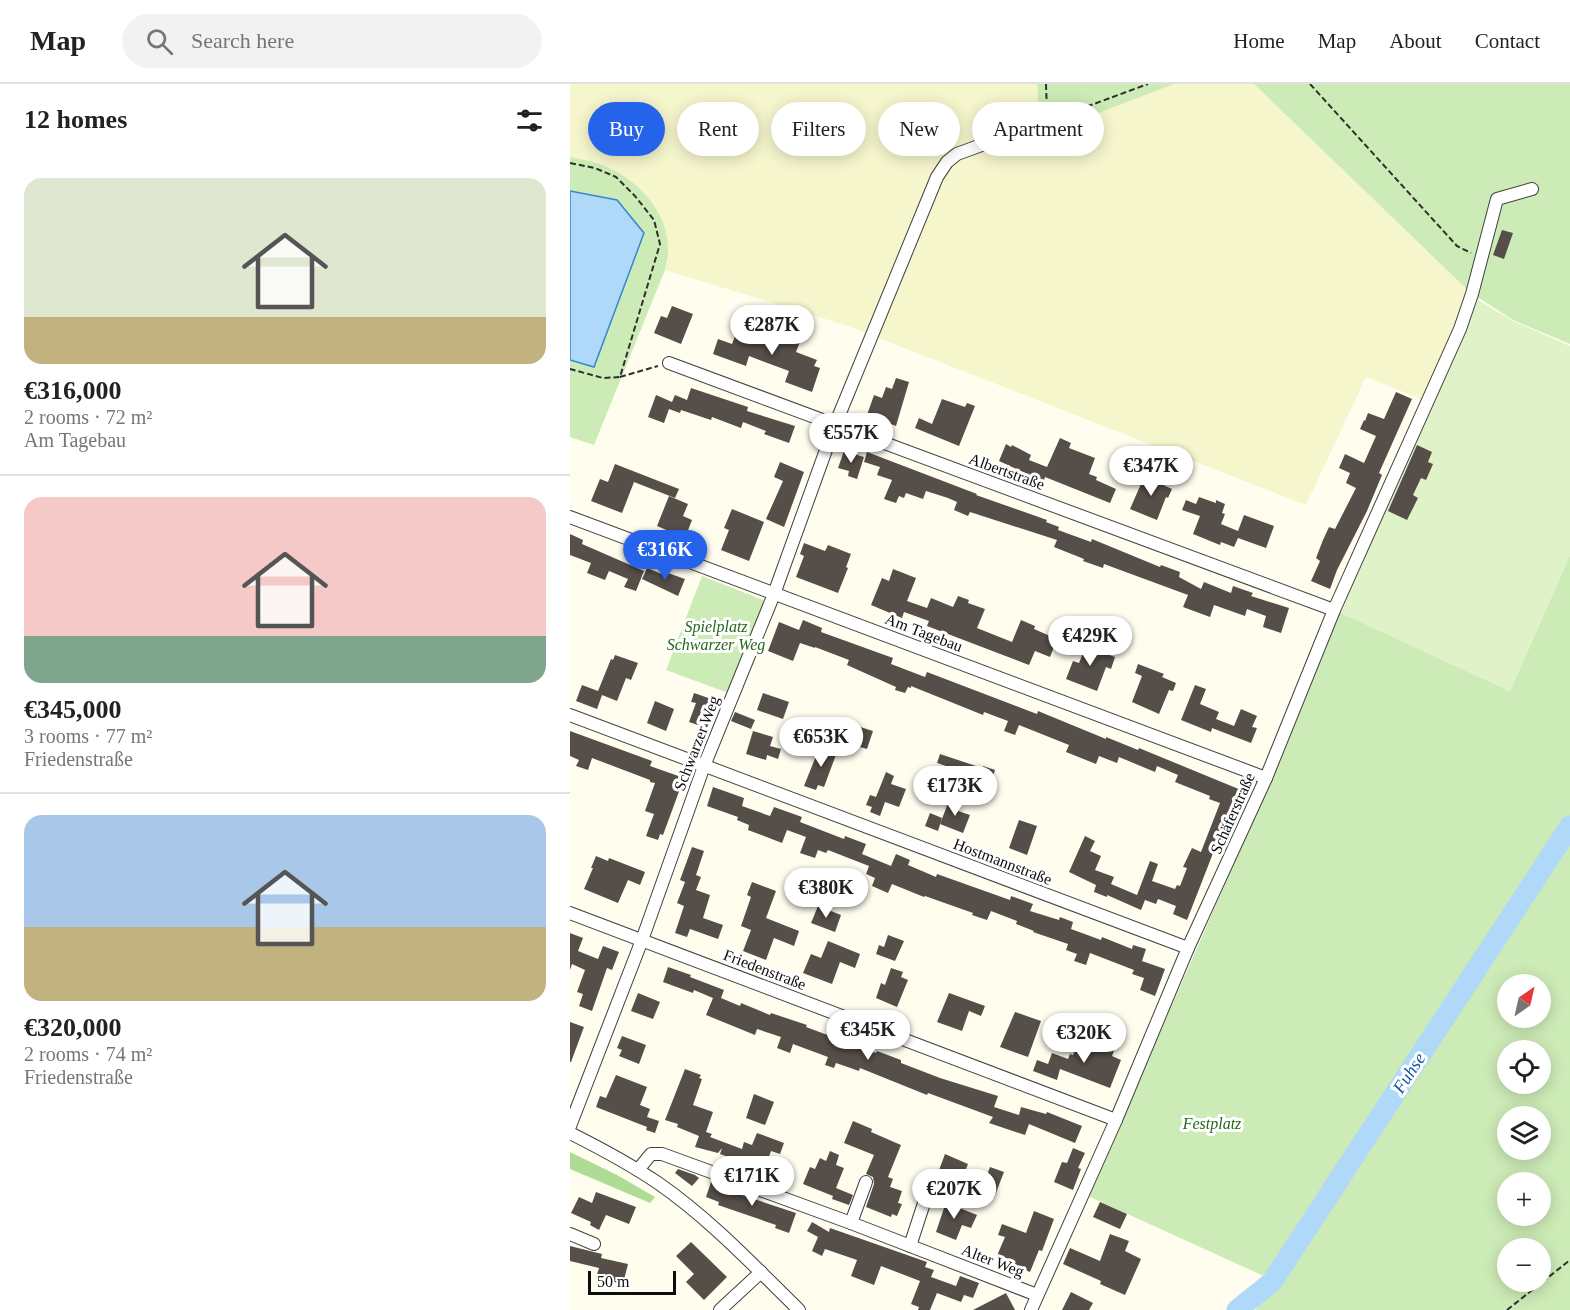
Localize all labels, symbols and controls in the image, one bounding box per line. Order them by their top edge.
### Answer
search box [122,14,542,68]
text: Map [30,25,86,56]
icon: search [143,25,176,58]
text: Search here [191,28,294,53]
text: Home [1233,29,1285,53]
text: Map [1318,29,1356,53]
text: About [1389,29,1442,53]
text: Contact [1475,29,1540,53]
chip: Buy [588,102,665,156]
chip: Rent [677,102,759,156]
chip: Filters [771,102,866,156]
chip: New [878,102,960,156]
chip: Apartment [972,102,1104,156]
icon: filters [513,104,546,137]
text: 12 homes [24,105,127,134]
icon: home [231,217,339,325]
pin: €287K [730,305,814,356]
text: €287K [744,313,800,335]
text: €316,000 [24,376,122,405]
text: 2 rooms · 72 m² [24,406,152,428]
pin: €557K [809,413,893,464]
text: €557K [823,421,879,443]
text: Am Tagebau [24,429,126,451]
pin: €347K [1109,446,1193,497]
street label: Albertstraße [967,450,1047,493]
text: €347K [1123,454,1179,476]
pin: €316K [623,530,707,581]
icon: home [231,536,339,644]
text: €316K [637,538,693,560]
street label: Am Tagebau [882,610,965,656]
pin: €429K [1048,616,1132,667]
park label: Spielplatz Schwarzer Weg [667,618,765,654]
text: €429K [1062,624,1118,646]
street label: Schwarzer Weg [671,693,723,793]
text: €345,000 [24,695,122,724]
pin: €653K [779,717,863,768]
text: 3 rooms · 77 m² [24,725,152,747]
text: €653K [793,725,849,747]
text: Friedenstraße [24,748,133,770]
pin: €173K [913,766,997,817]
street label: Schäferstraße [1207,770,1258,856]
text: €173K [927,774,983,796]
street label: Hostmannstraße [951,835,1054,888]
icon: home [231,854,339,962]
pin: €380K [784,868,868,919]
text: €380K [798,876,854,898]
street label: Friedenstraße [721,946,809,993]
north arrow [1497,974,1551,1028]
map controls [1497,974,1551,1292]
pin: €345K [826,1010,910,1061]
text: €320,000 [24,1013,122,1042]
pin: €320K [1042,1013,1126,1064]
text: €345K [840,1018,896,1040]
text: €320K [1056,1021,1112,1043]
button: locate [1497,1040,1551,1094]
text: 2 rooms · 74 m² [24,1043,152,1065]
water label: Fuhse [1388,1049,1429,1098]
text: Friedenstraße [24,1066,133,1088]
button: layers [1497,1106,1551,1160]
park label: Festplatz [1182,1115,1242,1133]
pin: €171K [710,1156,794,1207]
text: €171K [724,1164,780,1186]
pin: €207K [912,1169,996,1220]
button: + [1497,1172,1551,1226]
text: €207K [926,1177,982,1199]
button: − [1497,1238,1551,1292]
street label: Alter Weg [959,1241,1026,1281]
scale bar [588,1268,676,1296]
text: 50 m [597,1273,629,1290]

